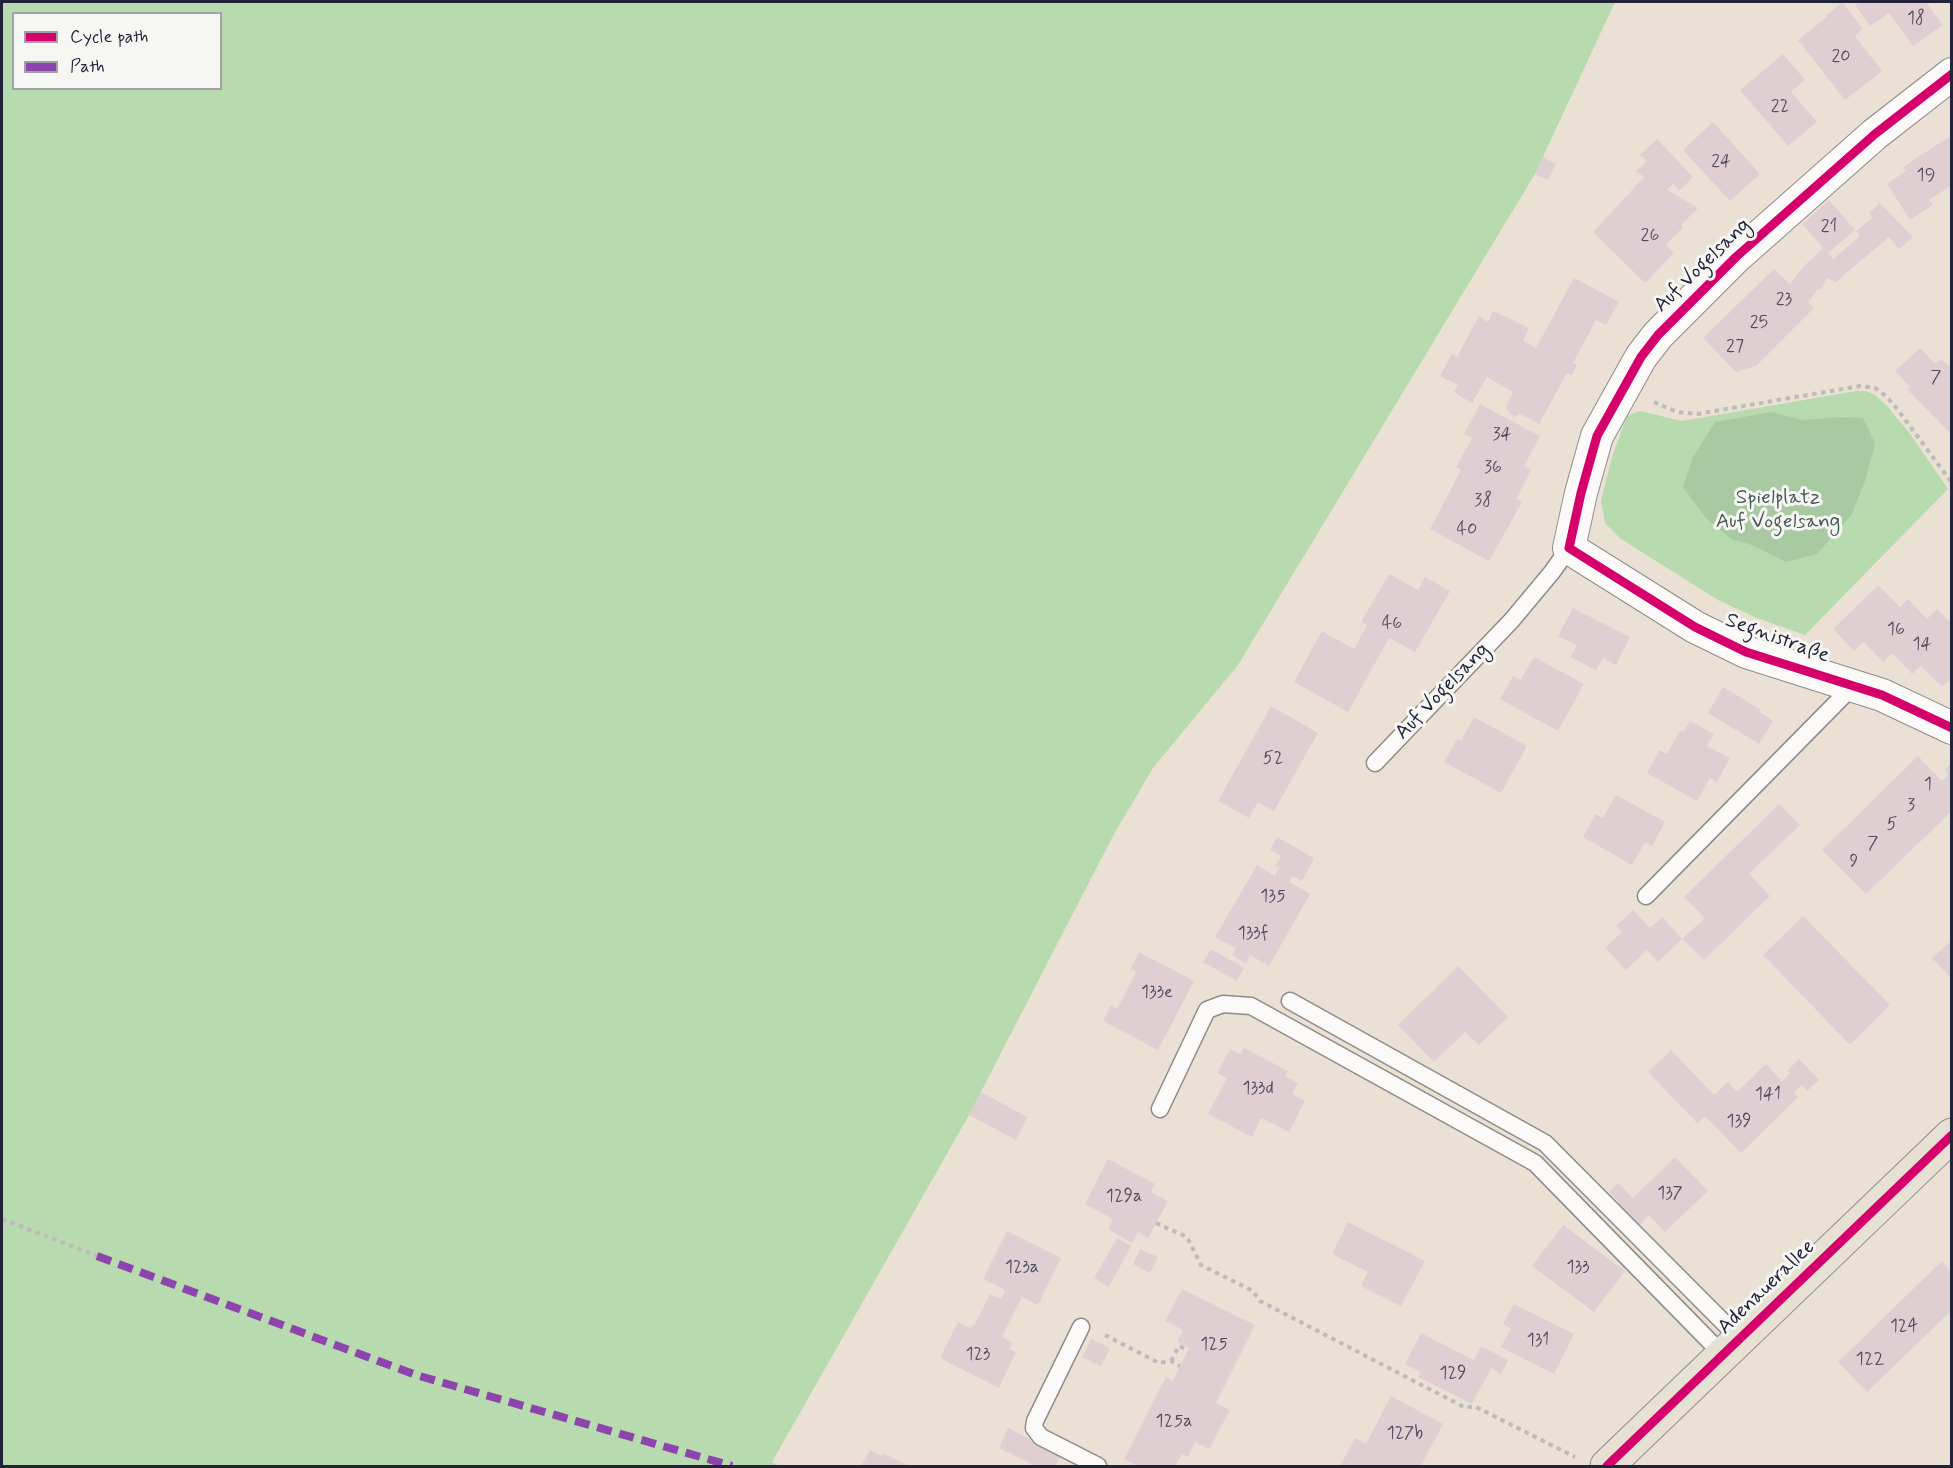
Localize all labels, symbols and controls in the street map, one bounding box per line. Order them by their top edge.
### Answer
house number: 18 [1907,8,1925,30]
legend [12,12,222,90]
text: Cycle path [70,25,148,49]
house number: 20 [1831,46,1851,68]
text: Path [70,55,105,79]
house number: 22 [1771,96,1789,118]
house number: 24 [1711,151,1731,173]
house number: 19 [1917,165,1935,187]
street label: Auf Vogelsang [1649,214,1757,318]
house number: 21 [1821,216,1837,238]
house number: 26 [1641,225,1659,247]
house number: 23 [1776,289,1792,311]
house number: 25 [1750,312,1768,334]
house number: 27 [1726,336,1744,358]
house number: 7 [1931,367,1941,389]
house number: 34 [1492,424,1512,446]
house number: 36 [1484,457,1502,479]
park label: Spielplatz Auf Vogelsang [1716,486,1840,536]
house number: 38 [1474,490,1492,512]
house number: 40 [1457,519,1477,541]
street label: Segnistraße [1721,608,1833,670]
house number: 46 [1382,613,1402,635]
house number: 16 [1887,619,1905,641]
house number: 14 [1913,634,1931,656]
street label: Auf Vogelsang [1391,638,1495,746]
house number: 52 [1263,748,1283,770]
house number: 1 [1924,774,1932,796]
house number: 3 [1907,795,1915,817]
house number: 5 [1887,814,1897,836]
house number: 7 [1868,833,1878,855]
house number: 9 [1850,851,1858,873]
house number: 135 [1260,886,1286,908]
house number: 133f [1238,923,1268,945]
house number: 133e [1141,982,1173,1004]
house number: 133d [1242,1078,1274,1100]
house number: 141 [1755,1084,1781,1106]
house number: 139 [1726,1111,1752,1133]
house number: 137 [1657,1183,1683,1205]
house number: 129a [1106,1186,1142,1208]
street label: Adenauerallee [1713,1235,1821,1341]
house number: 123a [1005,1257,1039,1279]
house number: 133 [1566,1257,1590,1279]
house number: 124 [1890,1316,1918,1338]
house number: 131 [1527,1330,1549,1352]
house number: 125 [1200,1334,1228,1356]
house number: 123 [966,1344,990,1366]
house number: 122 [1856,1349,1884,1371]
house number: 129 [1439,1363,1467,1385]
house number: 125a [1156,1411,1192,1433]
house number: 127b [1387,1423,1423,1445]

